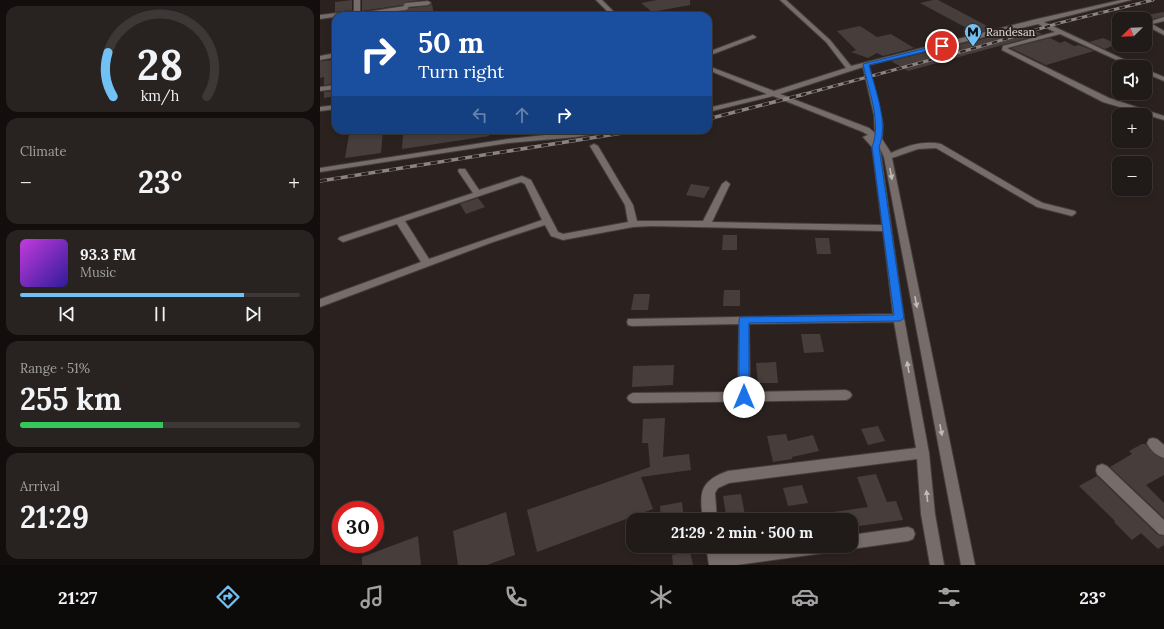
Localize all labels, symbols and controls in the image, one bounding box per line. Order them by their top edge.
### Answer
north arrow [1112,12,1152,52]
map controls [1112,12,1152,196]
metro station icon: Randesan [963,22,983,47]
text: 50 m [418,25,484,61]
place label: Randesan [986,25,1036,39]
icon: right [352,28,404,80]
pin [925,29,959,63]
icon: arrive [931,35,953,57]
text: 28 [137,38,183,91]
text: Turn right [418,60,504,83]
button: sound [1112,60,1152,100]
text: km/h [141,86,180,105]
icon: left [469,104,491,126]
icon: ahead [511,104,533,126]
icon: right [553,104,575,126]
button: + [1112,108,1152,148]
text: Climate [20,143,67,160]
button: − [1112,156,1152,196]
text: 23° [138,163,182,201]
text: − [20,168,32,196]
text: + [288,168,300,196]
one-way arrow [889,168,895,181]
text: 93.3 FM [80,245,136,264]
text: Music [80,264,116,281]
one-way arrow [913,296,919,308]
icon: previous [56,303,78,325]
icon: pause [149,303,171,325]
icon: next [242,303,264,325]
text: Range · 51% [20,360,90,377]
one-way arrow [905,361,911,373]
position arrow [723,376,765,418]
text: 255 km [20,380,122,418]
one-way arrow [938,423,944,436]
text: Arrival [20,478,60,495]
one-way arrow [923,490,930,502]
text: 21:29 [20,498,89,536]
speed limit sign: 30 [332,501,384,553]
text: 21:29 · 2 min · 500 m [671,523,813,542]
icon: directions [214,583,242,611]
icon: music [358,583,386,611]
icon: phone [502,583,530,611]
icon: climate [647,583,675,611]
icon: car [791,583,819,611]
icon: filters [935,583,963,611]
text: 21:27 [58,586,98,609]
text: 23° [1079,586,1106,609]

